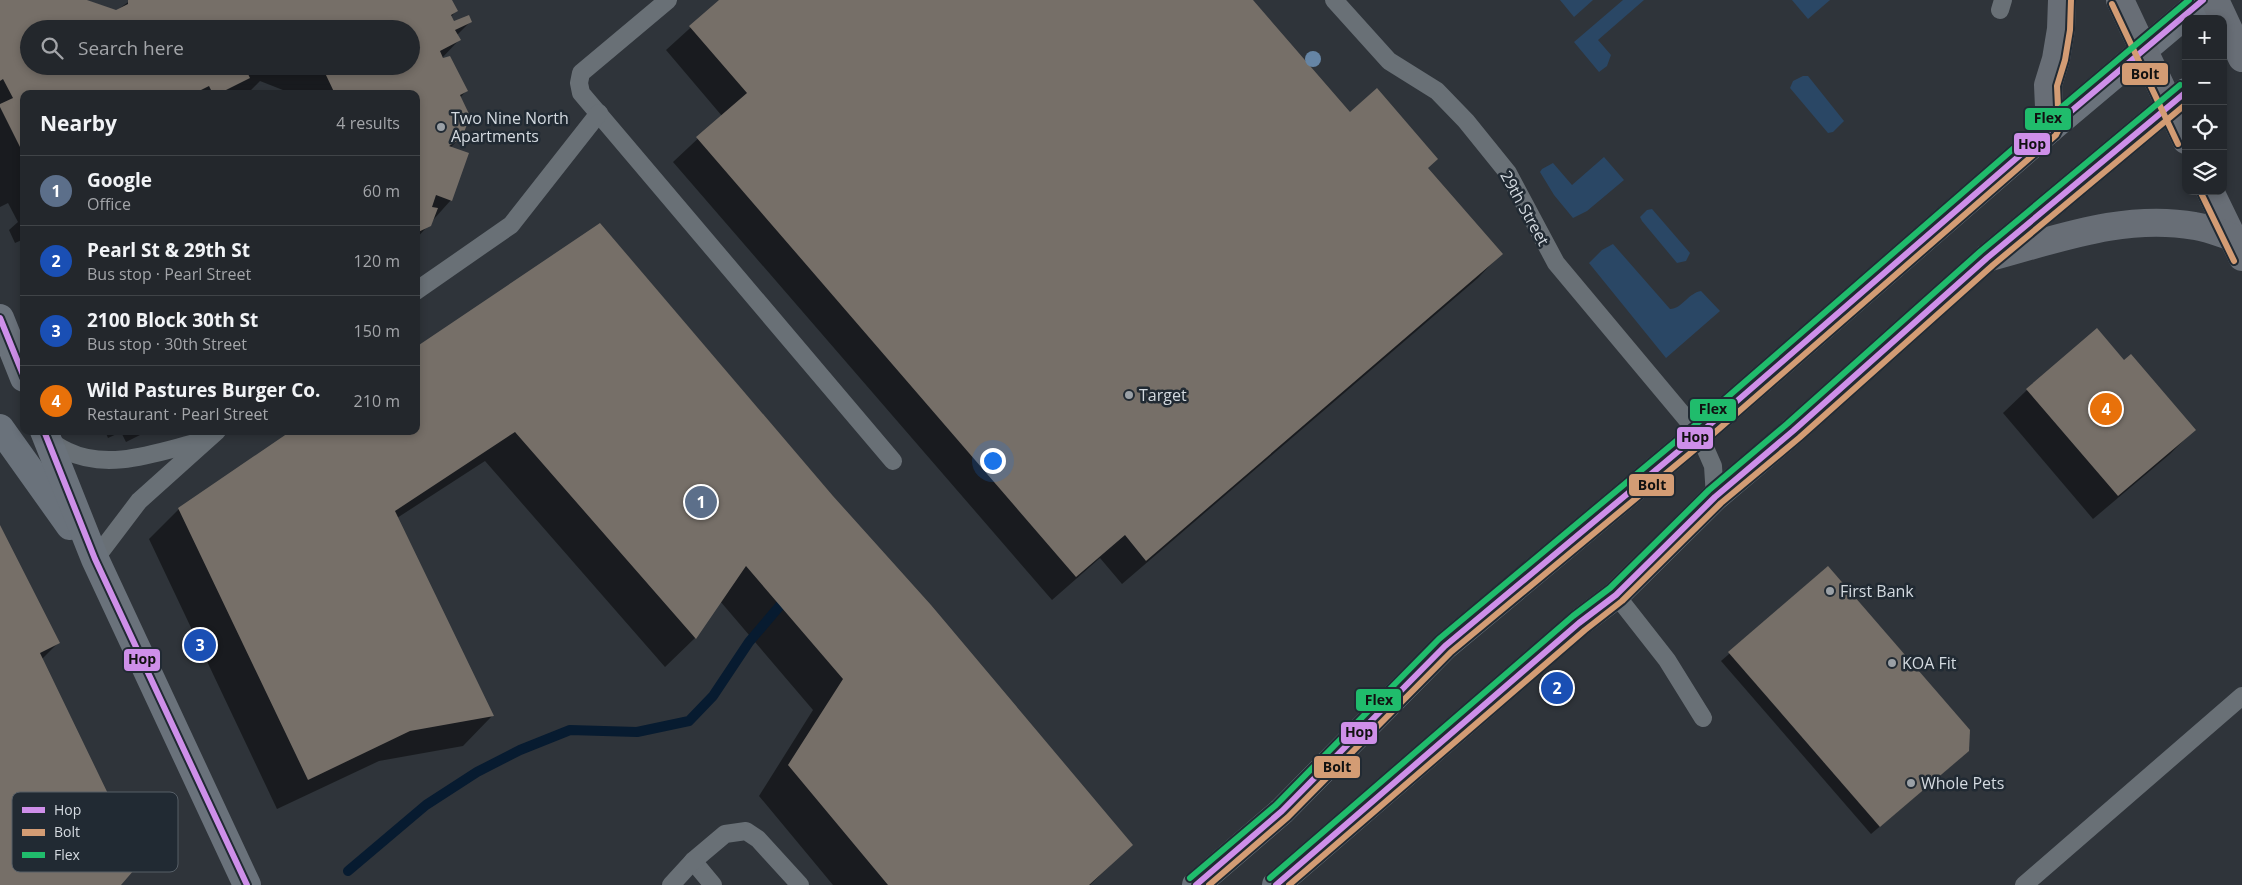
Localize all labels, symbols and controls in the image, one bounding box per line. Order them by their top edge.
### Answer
map controls [2182,15,2227,195]
button: + [2182,15,2227,60]
search box [20,20,420,75]
icon: search [38,34,66,62]
text: Search here [78,35,184,61]
button: − [2182,60,2227,105]
line badge: Bolt [2121,62,2169,86]
text: Bolt [2131,64,2159,83]
button: locate [2182,105,2227,150]
place label: Two Nine North Apartments [451,107,569,147]
line badge: Flex [2024,107,2072,131]
text: Flex [2034,108,2063,127]
text: Nearby [40,109,117,137]
text: 4 results [336,112,400,134]
marker: Two Nine North Apartments [435,121,447,133]
line badge: Hop [2013,132,2051,156]
text: Hop [2018,134,2046,153]
button: layers [2182,150,2227,195]
text: Google [87,167,152,193]
street label: 29th Street [1495,167,1555,250]
text: 1 [51,180,61,202]
text: 60 m [363,180,400,202]
text: Office [87,193,131,215]
text: Pearl St & 29th St [87,237,250,263]
text: 2 [51,250,61,272]
text: 120 m [354,250,400,272]
text: Bus stop · Pearl Street [87,263,251,285]
text: 2100 Block 30th St [87,307,258,333]
text: 3 [51,320,61,342]
text: 150 m [354,320,400,342]
text: Bus stop · 30th Street [87,333,247,355]
text: Wild Pastures Burger Co. [87,377,320,403]
place label: Target [1139,384,1187,406]
marker: Target [1123,389,1135,401]
text: 4 [51,390,61,412]
text: 210 m [354,390,400,412]
pin: 4 [2090,390,2122,428]
line badge: Flex [1689,398,1737,422]
text: Flex [1699,399,1728,418]
text: Restaurant · Pearl Street [87,403,268,425]
line badge: Hop [1676,426,1714,450]
text: Hop [1681,427,1709,446]
your location [980,448,1006,474]
line badge: Bolt [1628,473,1675,497]
text: Bolt [1638,475,1666,494]
pin: 1 [685,483,717,521]
place label: First Bank [1840,580,1914,602]
marker: First Bank [1824,585,1836,597]
pin: 3 [184,626,216,664]
line badge: Hop [123,648,161,672]
text: Hop [128,649,156,668]
place label: KOA Fit [1902,652,1957,674]
marker: KOA Fit [1886,657,1898,669]
pin: 2 [1541,669,1573,707]
line badge: Flex [1355,688,1402,712]
text: Flex [1365,690,1394,709]
line badge: Hop [1340,721,1378,745]
text: Hop [1345,722,1373,741]
line badge: Bolt [1313,755,1361,779]
text: Bolt [1323,757,1351,776]
place label: Whole Pets [1921,772,2004,794]
marker: Whole Pets [1905,777,1917,789]
legend [12,792,178,872]
text: Hop [54,800,81,819]
text: Bolt [54,822,80,841]
text: Flex [54,845,81,864]

